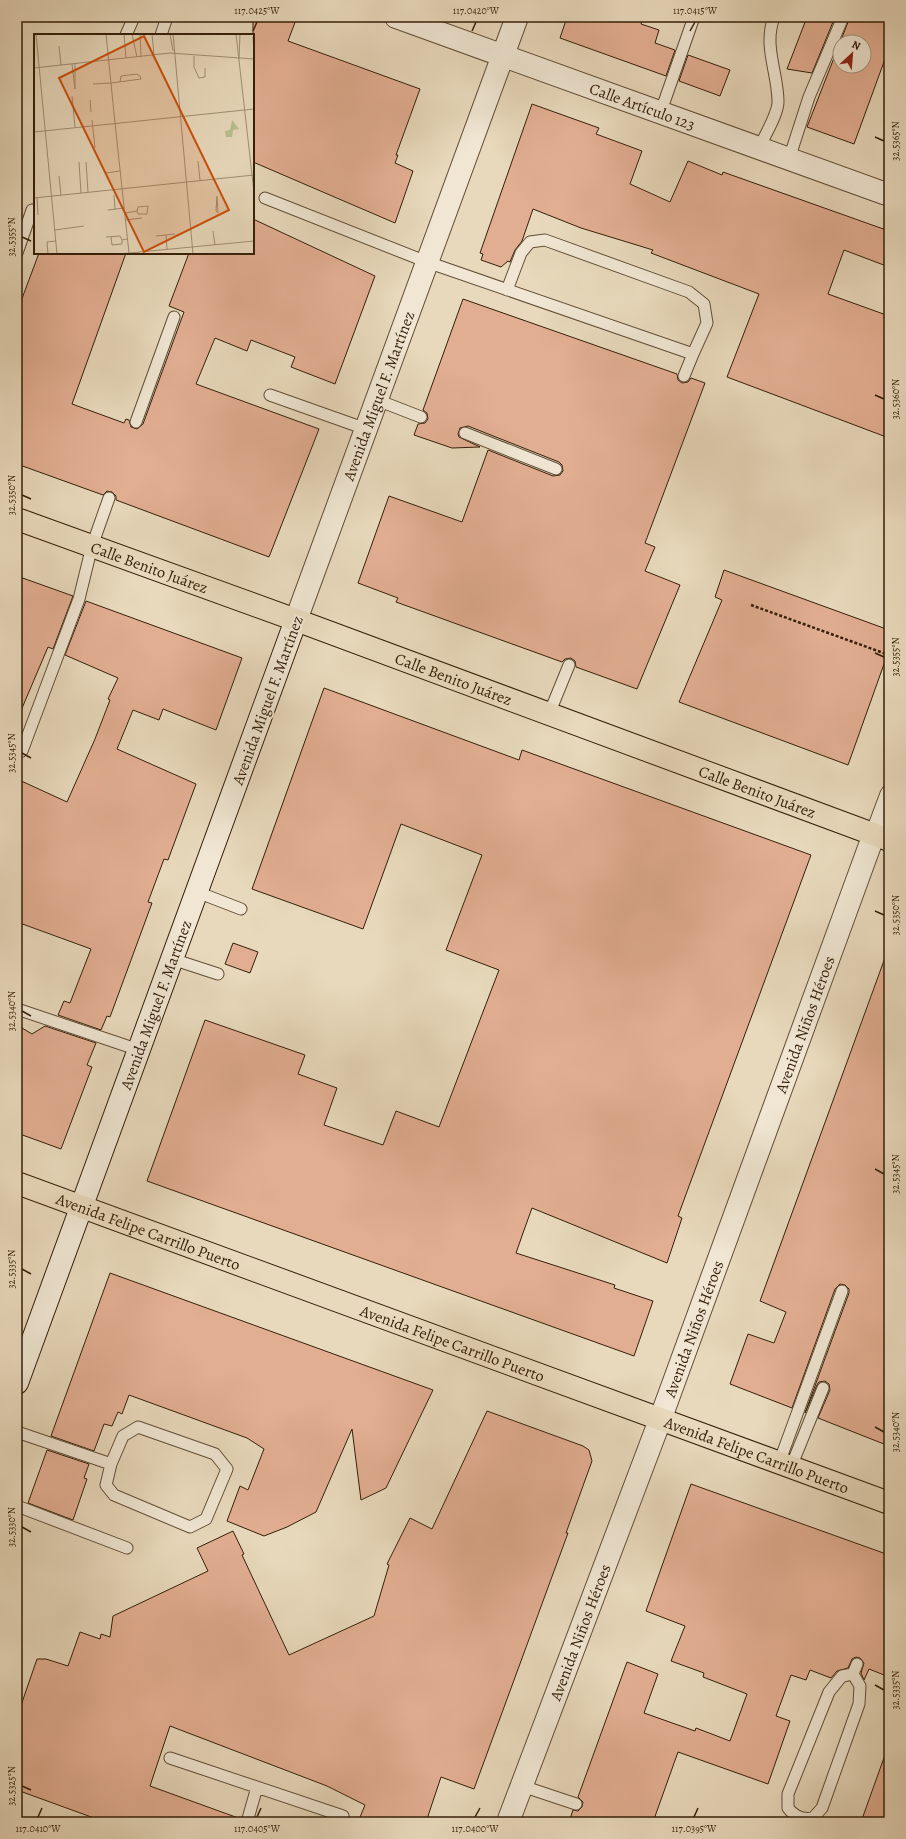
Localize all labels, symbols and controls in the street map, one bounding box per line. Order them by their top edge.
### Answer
text: 117.0425°W [234,4,280,17]
text: 117.0420°W [453,4,500,17]
text: 117.0415°W [673,4,718,17]
inset map [34,34,254,254]
north arrow [832,34,872,74]
text: N [849,37,863,54]
street label: Calle Artículo 123 [586,78,698,136]
text: 32.5365°N [889,121,902,161]
text: 32.5355°N [5,217,18,257]
street label: Avenida Miguel F. Martínez [338,308,420,485]
text: 32.5360°N [889,379,902,419]
text: 32.5350°N [5,475,18,515]
street label: Calle Benito Juárez [87,537,211,599]
street label: Avenida Miguel F. Martínez [227,613,309,789]
text: 32.5355°N [889,637,902,677]
street label: Calle Benito Juárez [392,648,515,711]
text: 32.5345°N [5,733,18,773]
street label: Calle Benito Juárez [696,760,819,824]
text: 32.5350°N [889,895,902,935]
street label: Avenida Miguel F. Martínez [115,917,197,1094]
street label: Avenida Niños Héroes [770,953,841,1097]
text: 32.5340°N [5,991,18,1031]
text: 32.5345°N [889,1154,902,1194]
street label: Avenida Felipe Carrillo Puerto [52,1188,243,1276]
text: 32.5335°N [5,1249,18,1289]
street label: Avenida Niños Héroes [659,1257,729,1402]
street label: Avenida Felipe Carrillo Puerto [356,1300,547,1388]
street label: Avenida Felipe Carrillo Puerto [660,1411,852,1499]
text: 32.5340°N [889,1412,902,1452]
text: 32.5330°N [5,1507,18,1547]
street label: Avenida Niños Héroes [545,1561,617,1705]
text: 32.5335°N [889,1670,902,1710]
text: 32.5325°N [5,1766,18,1806]
text: 117.0410°W [15,1822,61,1835]
text: 117.0405°W [234,1822,281,1835]
text: 117.0400°W [452,1822,499,1835]
text: 117.0395°W [672,1822,717,1835]

